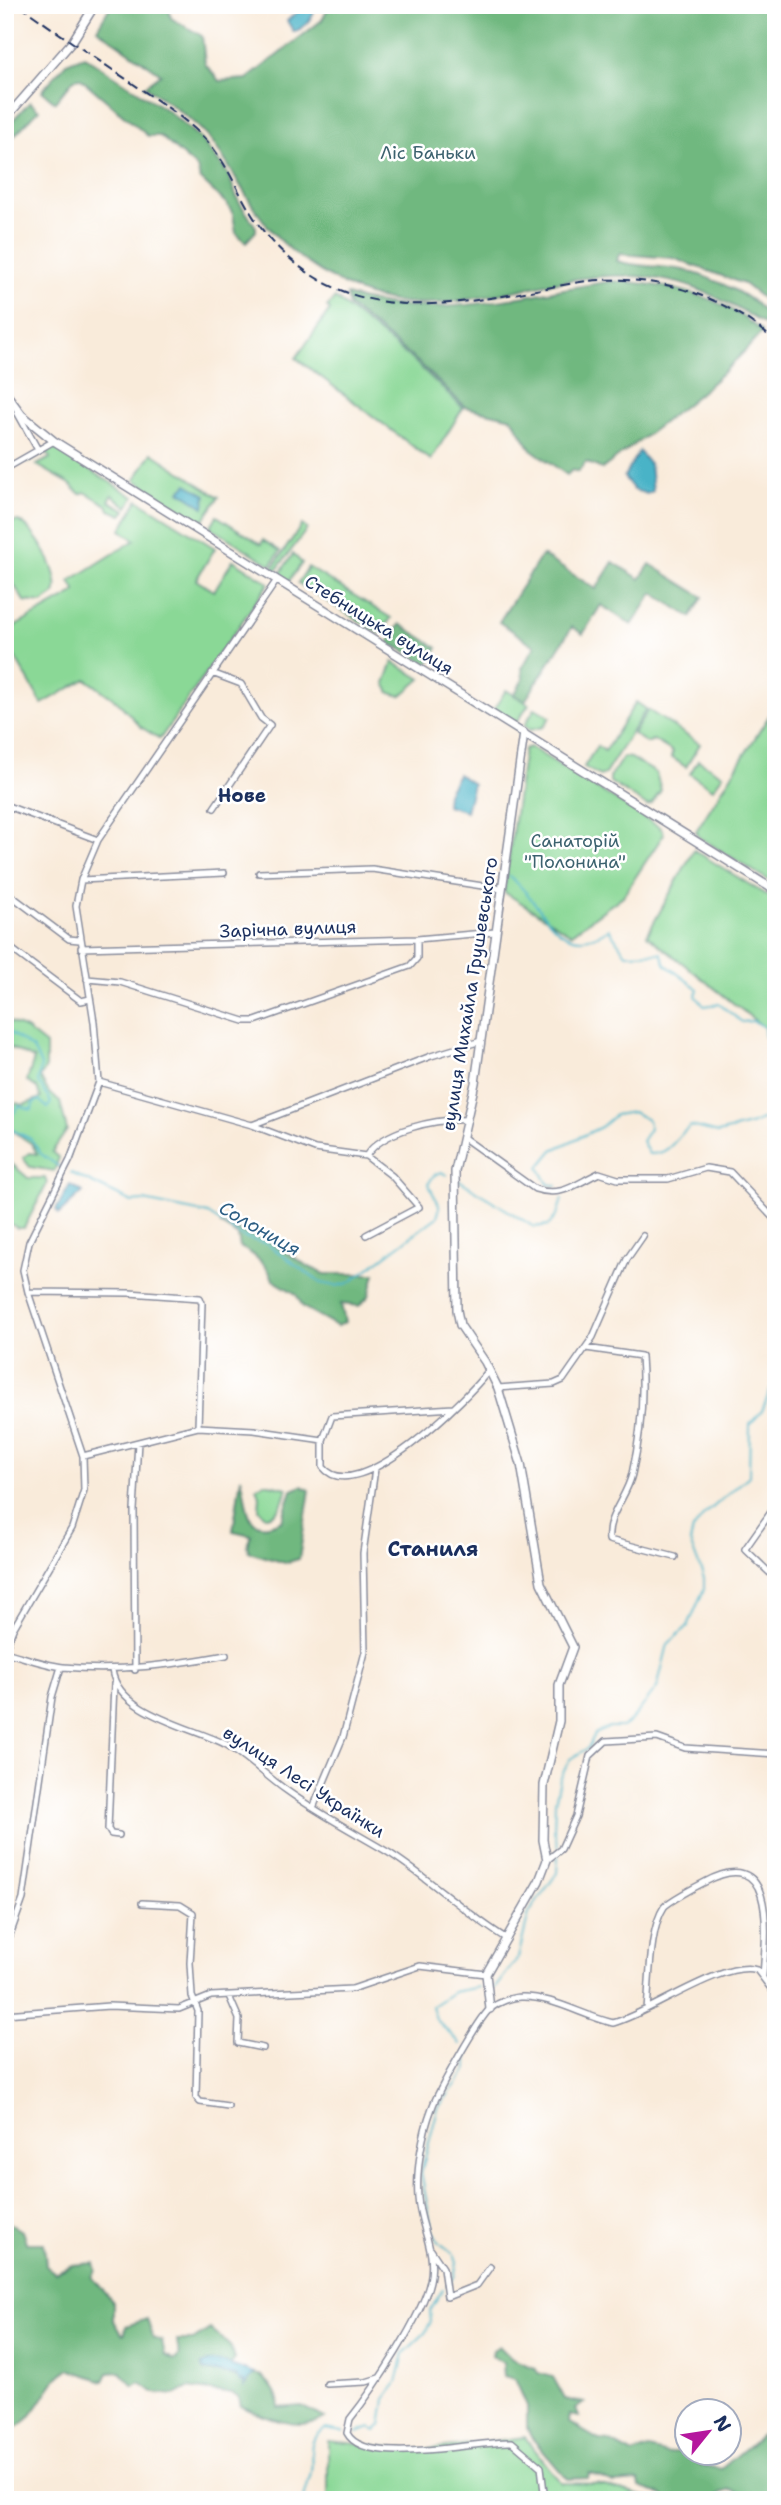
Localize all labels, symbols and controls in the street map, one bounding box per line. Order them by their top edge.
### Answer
park label: Ліс Баньки [380,141,476,165]
street label: Стебницька вулиця [300,569,458,681]
district label: Нове [218,783,266,808]
park label: Санаторій "Полонина" [524,829,626,874]
street label: вулиця Михайла Грушевського [437,855,503,1133]
street label: Зарічна вулиця [219,915,357,943]
water label: Солониця [214,1195,305,1262]
district label: Станиля [388,1535,478,1563]
street label: вулиця Лесі Українки [218,1721,390,1844]
north arrow [672,2396,742,2466]
text: N [708,2411,737,2437]

